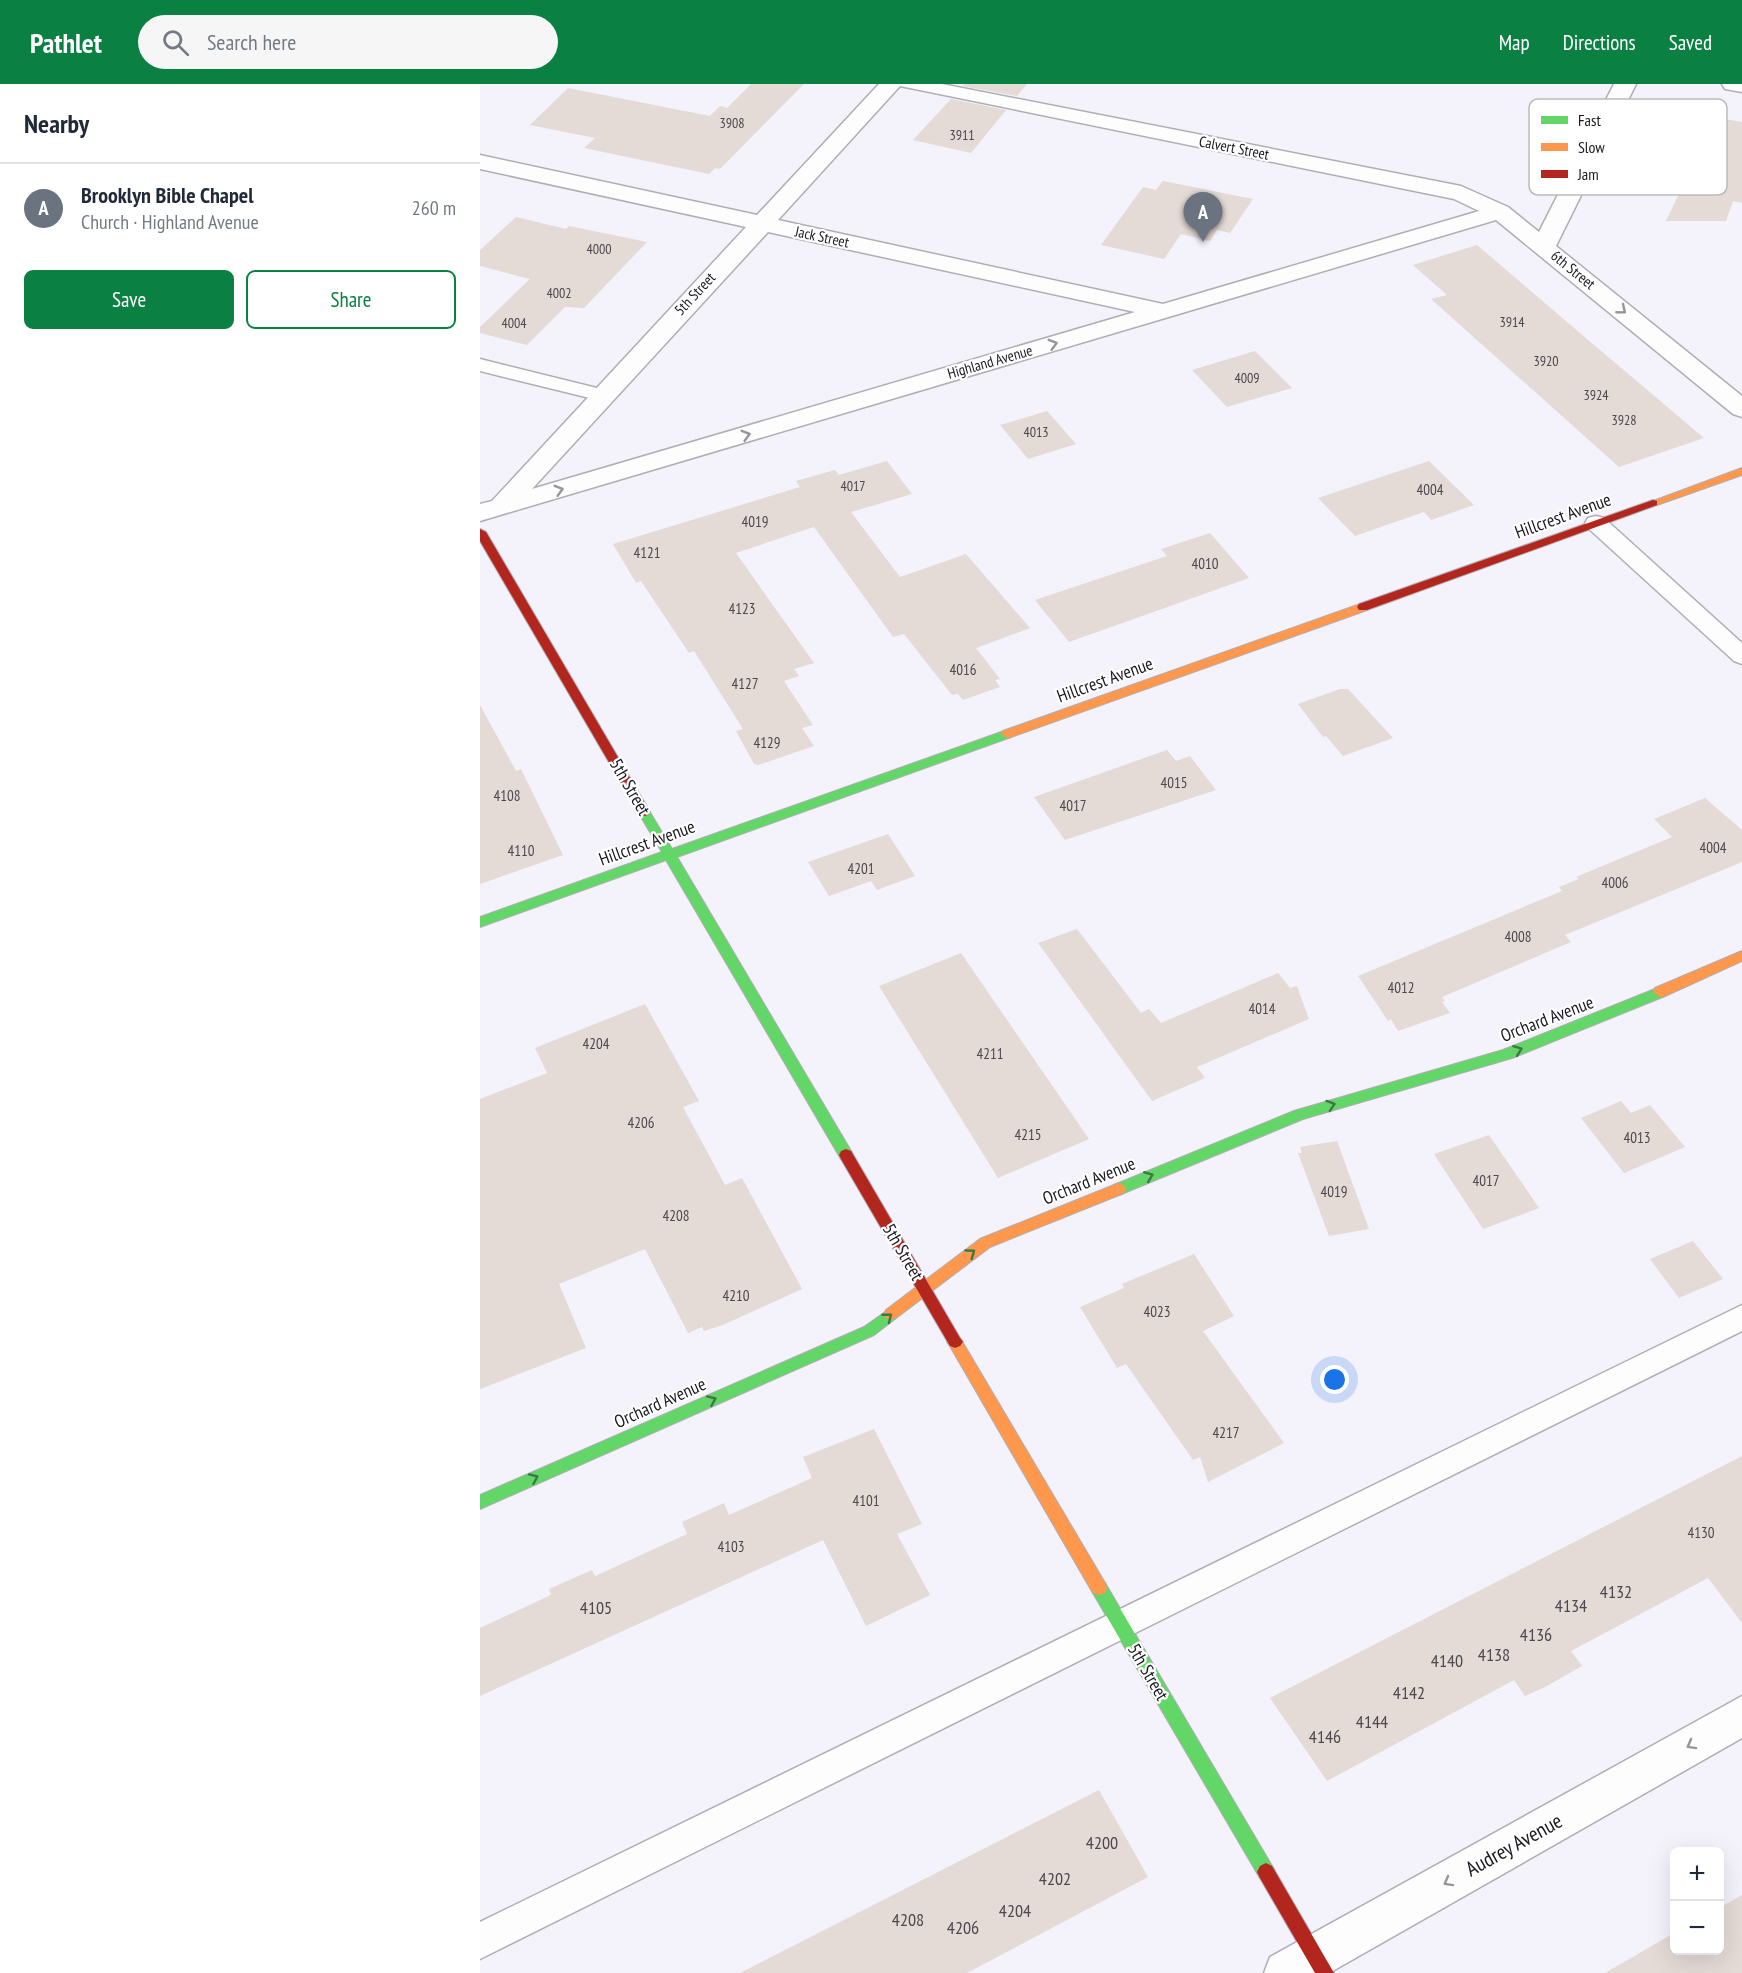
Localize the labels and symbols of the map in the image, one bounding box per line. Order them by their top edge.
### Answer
legend [1529,99,1727,195]
text: Fast [1578,110,1601,130]
house number: 3908 [719,114,745,132]
house number: 3911 [949,126,975,144]
street label: Calvert Street [1197,131,1271,164]
text: Slow [1578,137,1605,157]
text: Jam [1577,164,1599,184]
pin: A [1184,192,1222,242]
street label: Jack Street [792,221,851,251]
house number: 4000 [586,240,612,258]
street label: 6th Street [1547,246,1599,293]
street label: 5th Street [670,268,719,319]
house number: 4002 [546,284,572,302]
one-way arrow [1615,303,1626,314]
house number: 3914 [1499,313,1525,331]
house number: 4004 [501,314,527,332]
one-way arrow [1048,339,1058,351]
street label: Highland Avenue [945,340,1035,383]
house number: 3920 [1533,352,1559,370]
house number: 4009 [1234,369,1260,387]
house number: 3924 [1583,386,1609,404]
house number: 3928 [1611,411,1637,429]
house number: 4013 [1023,423,1049,441]
one-way arrow [740,430,751,442]
house number: 4017 [840,477,866,495]
house number: 4004 [1416,480,1444,499]
one-way arrow [553,485,564,497]
street label: Hillcrest Avenue [1512,488,1614,544]
house number: 4019 [741,512,769,531]
house number: 4121 [633,543,661,562]
house number: 4010 [1191,554,1219,573]
house number: 4123 [728,599,756,618]
street label: Hillcrest Avenue [1054,652,1156,708]
house number: 4016 [949,660,977,679]
house number: 4127 [731,674,759,693]
house number: 4129 [753,733,781,752]
street label: 5th Street [605,754,656,819]
house number: 4015 [1160,773,1188,792]
house number: 4108 [493,786,521,805]
house number: 4017 [1059,796,1087,815]
street label: Hillcrest Avenue [596,815,698,871]
house number: 4004 [1699,838,1727,857]
house number: 4110 [507,841,535,860]
house number: 4201 [847,859,875,878]
house number: 4006 [1601,873,1629,892]
house number: 4008 [1504,927,1532,946]
house number: 4012 [1387,978,1415,997]
street label: Orchard Avenue [1497,990,1597,1047]
house number: 4014 [1248,999,1276,1018]
house number: 4204 [582,1034,610,1053]
house number: 4211 [976,1044,1004,1063]
one-way arrow [1512,1045,1523,1057]
one-way arrow [1325,1100,1336,1112]
house number: 4206 [627,1113,655,1132]
house number: 4215 [1014,1125,1042,1144]
house number: 4013 [1623,1128,1651,1147]
street label: Orchard Avenue [1039,1152,1139,1210]
one-way arrow [1143,1171,1154,1183]
house number: 4017 [1472,1171,1500,1190]
house number: 4019 [1320,1182,1348,1201]
house number: 4208 [662,1206,690,1225]
street label: 5th Street [878,1219,929,1284]
one-way arrow [964,1250,975,1261]
house number: 4210 [722,1286,750,1305]
house number: 4023 [1143,1302,1171,1321]
one-way arrow [881,1313,892,1324]
your location [1320,1365,1349,1394]
street label: Orchard Avenue [610,1372,709,1433]
one-way arrow [706,1395,717,1407]
house number: 4217 [1212,1423,1240,1442]
one-way arrow [527,1474,538,1486]
house number: 4101 [852,1491,880,1510]
house number: 4130 [1687,1523,1715,1542]
house number: 4103 [717,1537,745,1556]
house number: 4132 [1600,1580,1632,1603]
house number: 4134 [1555,1594,1587,1617]
house number: 4105 [580,1596,612,1619]
house number: 4136 [1520,1623,1552,1646]
street label: 5th Street [1123,1639,1174,1704]
house number: 4138 [1478,1643,1510,1666]
house number: 4140 [1431,1649,1463,1672]
house number: 4142 [1393,1681,1425,1704]
house number: 4144 [1356,1710,1388,1733]
house number: 4146 [1309,1725,1341,1748]
one-way arrow [1687,1738,1697,1749]
street label: Audrey Avenue [1461,1807,1567,1882]
house number: 4200 [1086,1831,1118,1854]
house number: 4202 [1039,1867,1071,1890]
one-way arrow [1444,1875,1454,1886]
house number: 4204 [999,1899,1031,1922]
house number: 4208 [892,1908,924,1931]
house number: 4206 [947,1916,979,1939]

